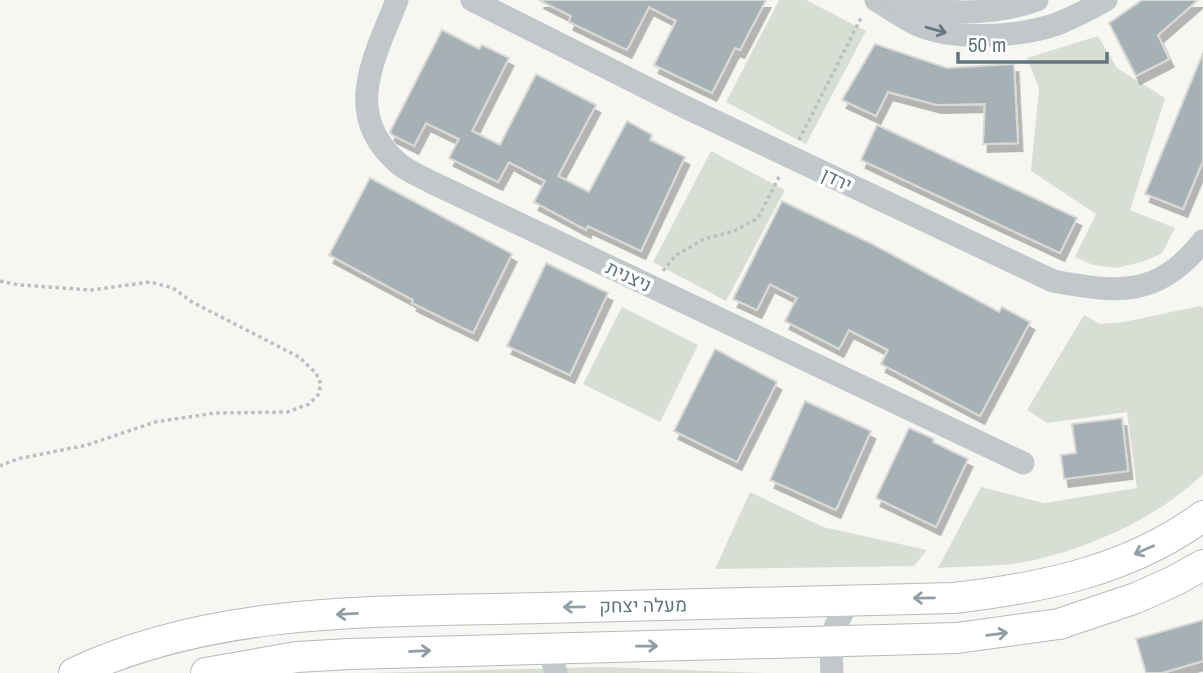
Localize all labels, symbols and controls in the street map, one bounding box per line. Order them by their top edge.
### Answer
scale bar [958,21,1107,65]
one-way arrow [925,25,947,38]
text: 50 m [968,30,1006,59]
street label: ירדן [818,161,856,197]
street label: ניצנית [602,254,656,298]
one-way arrow [1134,544,1155,557]
street label: מעלה יצחק [599,591,687,619]
one-way arrow [913,592,936,605]
one-way arrow [563,600,586,614]
one-way arrow [336,608,358,621]
one-way arrow [985,627,1008,640]
one-way arrow [635,639,658,652]
one-way arrow [408,645,431,658]

